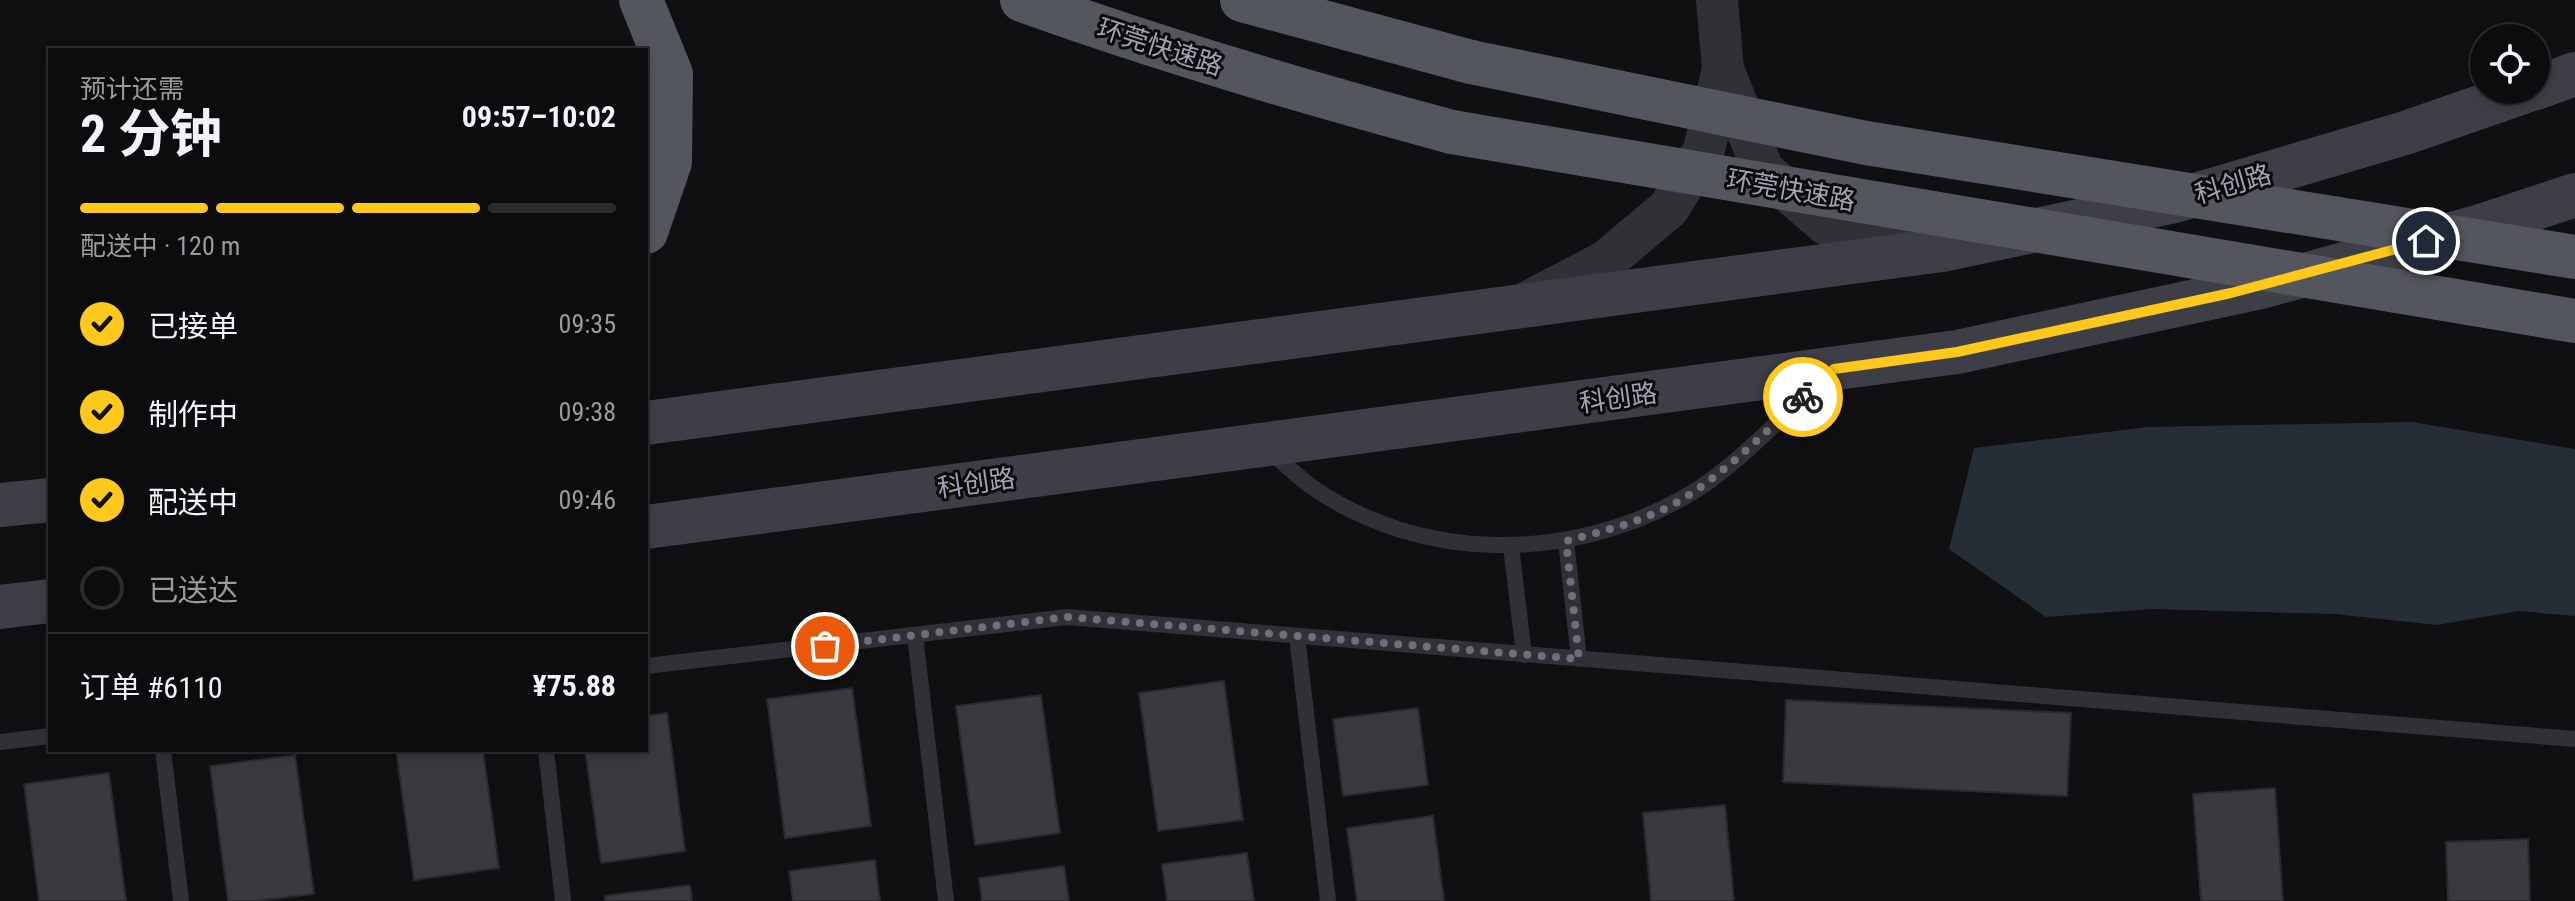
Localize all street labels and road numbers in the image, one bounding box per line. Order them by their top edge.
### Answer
street label: 环莞快速路 [1094,13,1226,81]
street label: 科创路 [2191,159,2275,209]
street label: 环莞快速路 [1724,164,1858,216]
street label: 科创路 [1577,378,1659,418]
street label: 科创路 [935,463,1017,503]

